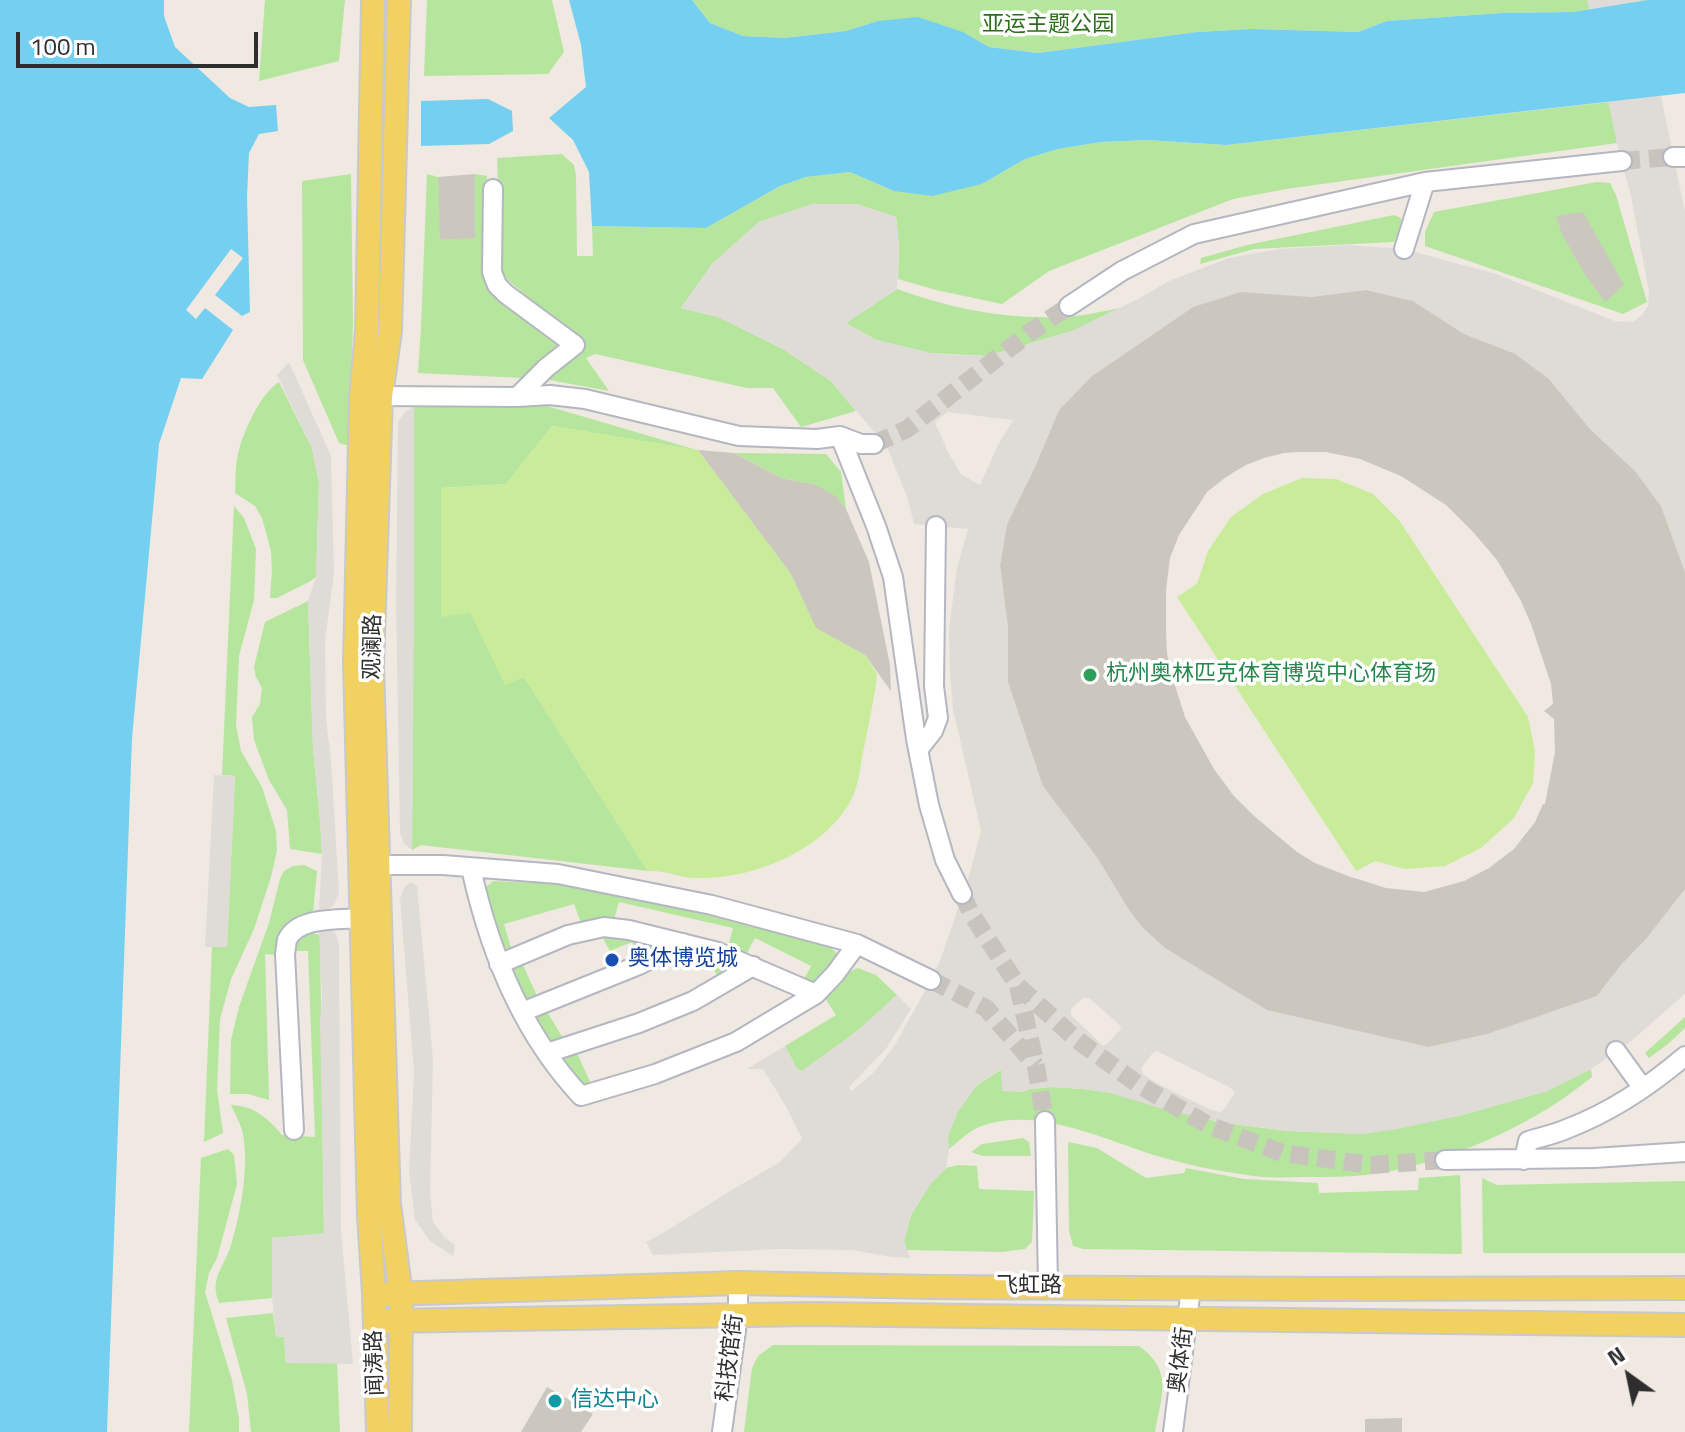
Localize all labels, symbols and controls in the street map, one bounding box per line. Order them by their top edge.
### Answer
park label: 亚运主题公园 [982,13,1114,39]
scale bar [20,16,262,66]
text: 100 m [30,28,96,64]
street label: 观澜路 [360,614,388,680]
place label: 杭州奥林匹克体育博览中心体育场 [1106,662,1436,688]
marker: 杭州奥林匹克体育博览中心体育场 [1081,666,1099,684]
place label: 奥体博览城 [628,947,738,973]
marker: 奥体博览城 [603,951,621,969]
street label: 飞虹路 [996,1274,1062,1300]
street label: 科技馆街 [713,1313,749,1403]
street label: 奥体街 [1165,1326,1199,1394]
street label: 闻涛路 [362,1330,390,1396]
north arrow [1589,1336,1669,1416]
text: N [1600,1337,1632,1374]
place label: 信达中心 [571,1388,659,1414]
marker: 信达中心 [546,1392,564,1410]

